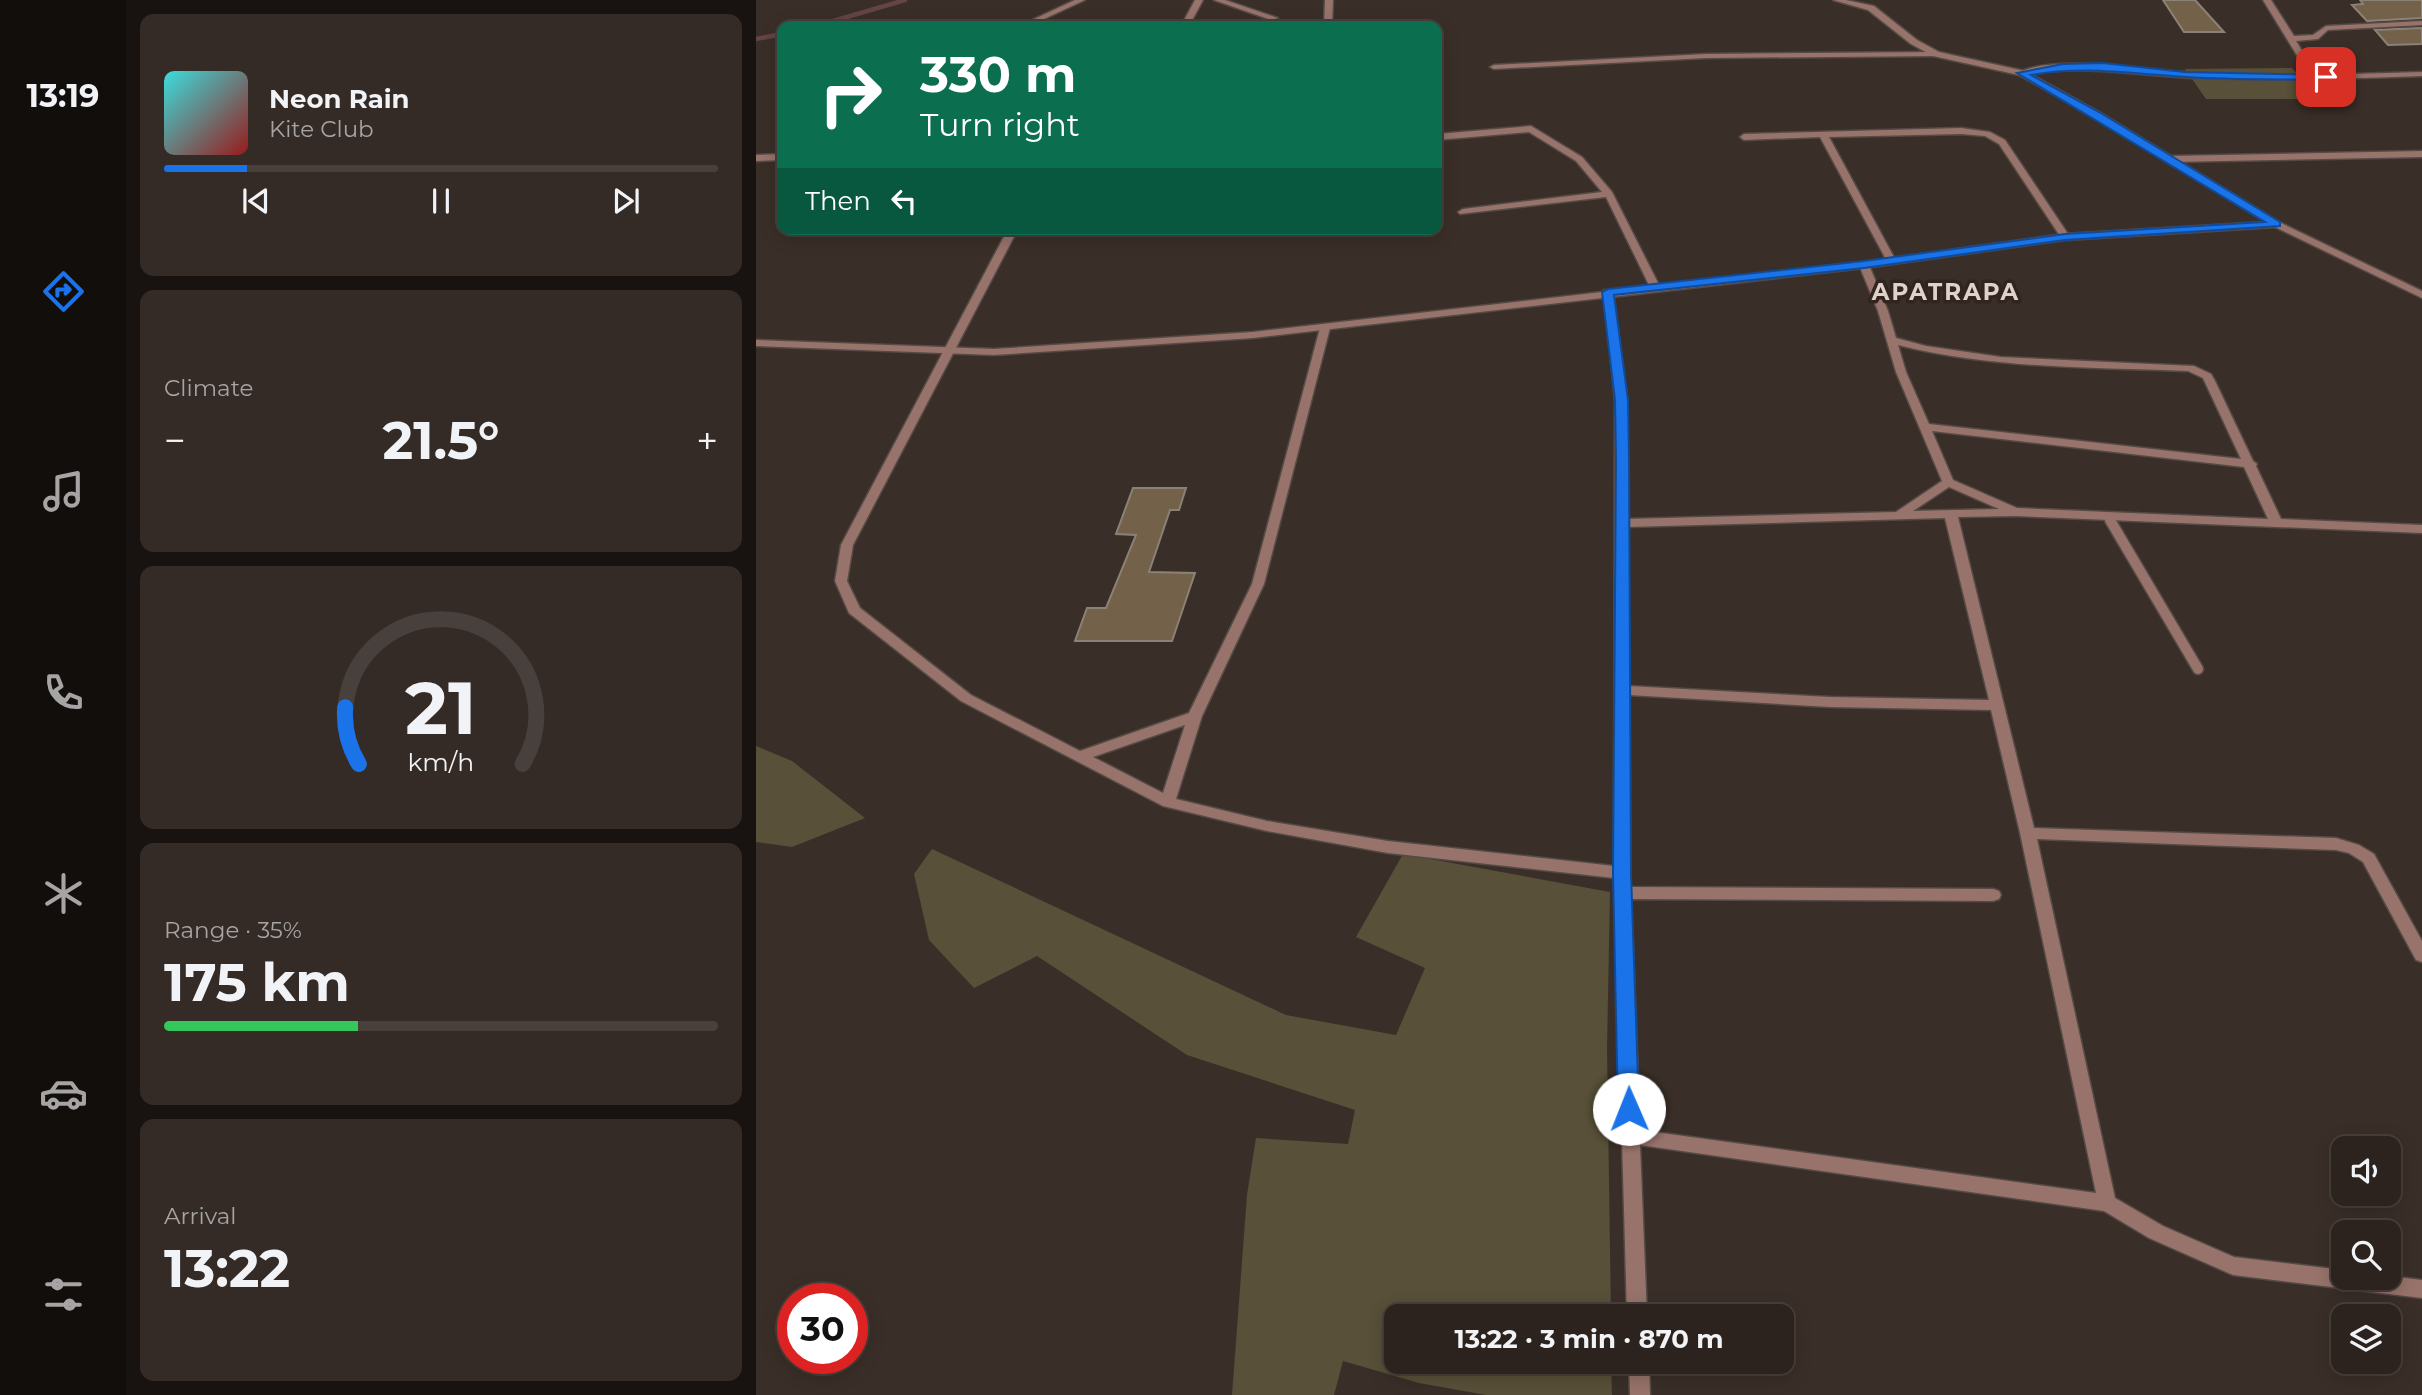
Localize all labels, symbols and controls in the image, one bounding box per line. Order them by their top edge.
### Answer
text: 330 m [920,45,1076,104]
pin [2296,47,2356,107]
icon: right [805,49,896,140]
icon: arrive [2307,58,2345,96]
text: 13:19 [27,76,99,115]
text: Neon Rain [269,83,410,115]
text: Turn right [920,105,1080,144]
text: Kite Club [269,115,374,143]
icon: previous [237,182,275,220]
icon: pause [422,182,460,220]
icon: next [607,182,645,220]
icon: left [885,182,923,220]
text: Then [805,185,871,217]
icon: directions [39,267,88,316]
district label: APATRAPA [1871,278,2020,306]
text: Climate [164,374,253,402]
text: 21.5° [382,409,500,472]
text: − [164,417,186,464]
text: + [696,417,718,464]
icon: music [39,467,88,516]
text: 21 [405,664,477,752]
icon: phone [39,668,88,717]
text: km/h [408,746,474,776]
icon: climate [39,869,88,918]
text: Range · 35% [164,916,302,944]
text: 175 km [164,951,350,1014]
icon: car [39,1069,88,1118]
position arrow [1592,1072,1666,1146]
map controls [2331,1136,2401,1374]
button: sound [2331,1136,2401,1206]
text: Arrival [164,1202,237,1230]
button: search [2331,1220,2401,1290]
text: 13:22 [164,1237,290,1300]
icon: filters [39,1270,88,1319]
speed limit sign: 30 [777,1283,868,1374]
button: layers [2331,1304,2401,1374]
text: 13:22 · 3 min · 870 m [1454,1323,1724,1355]

